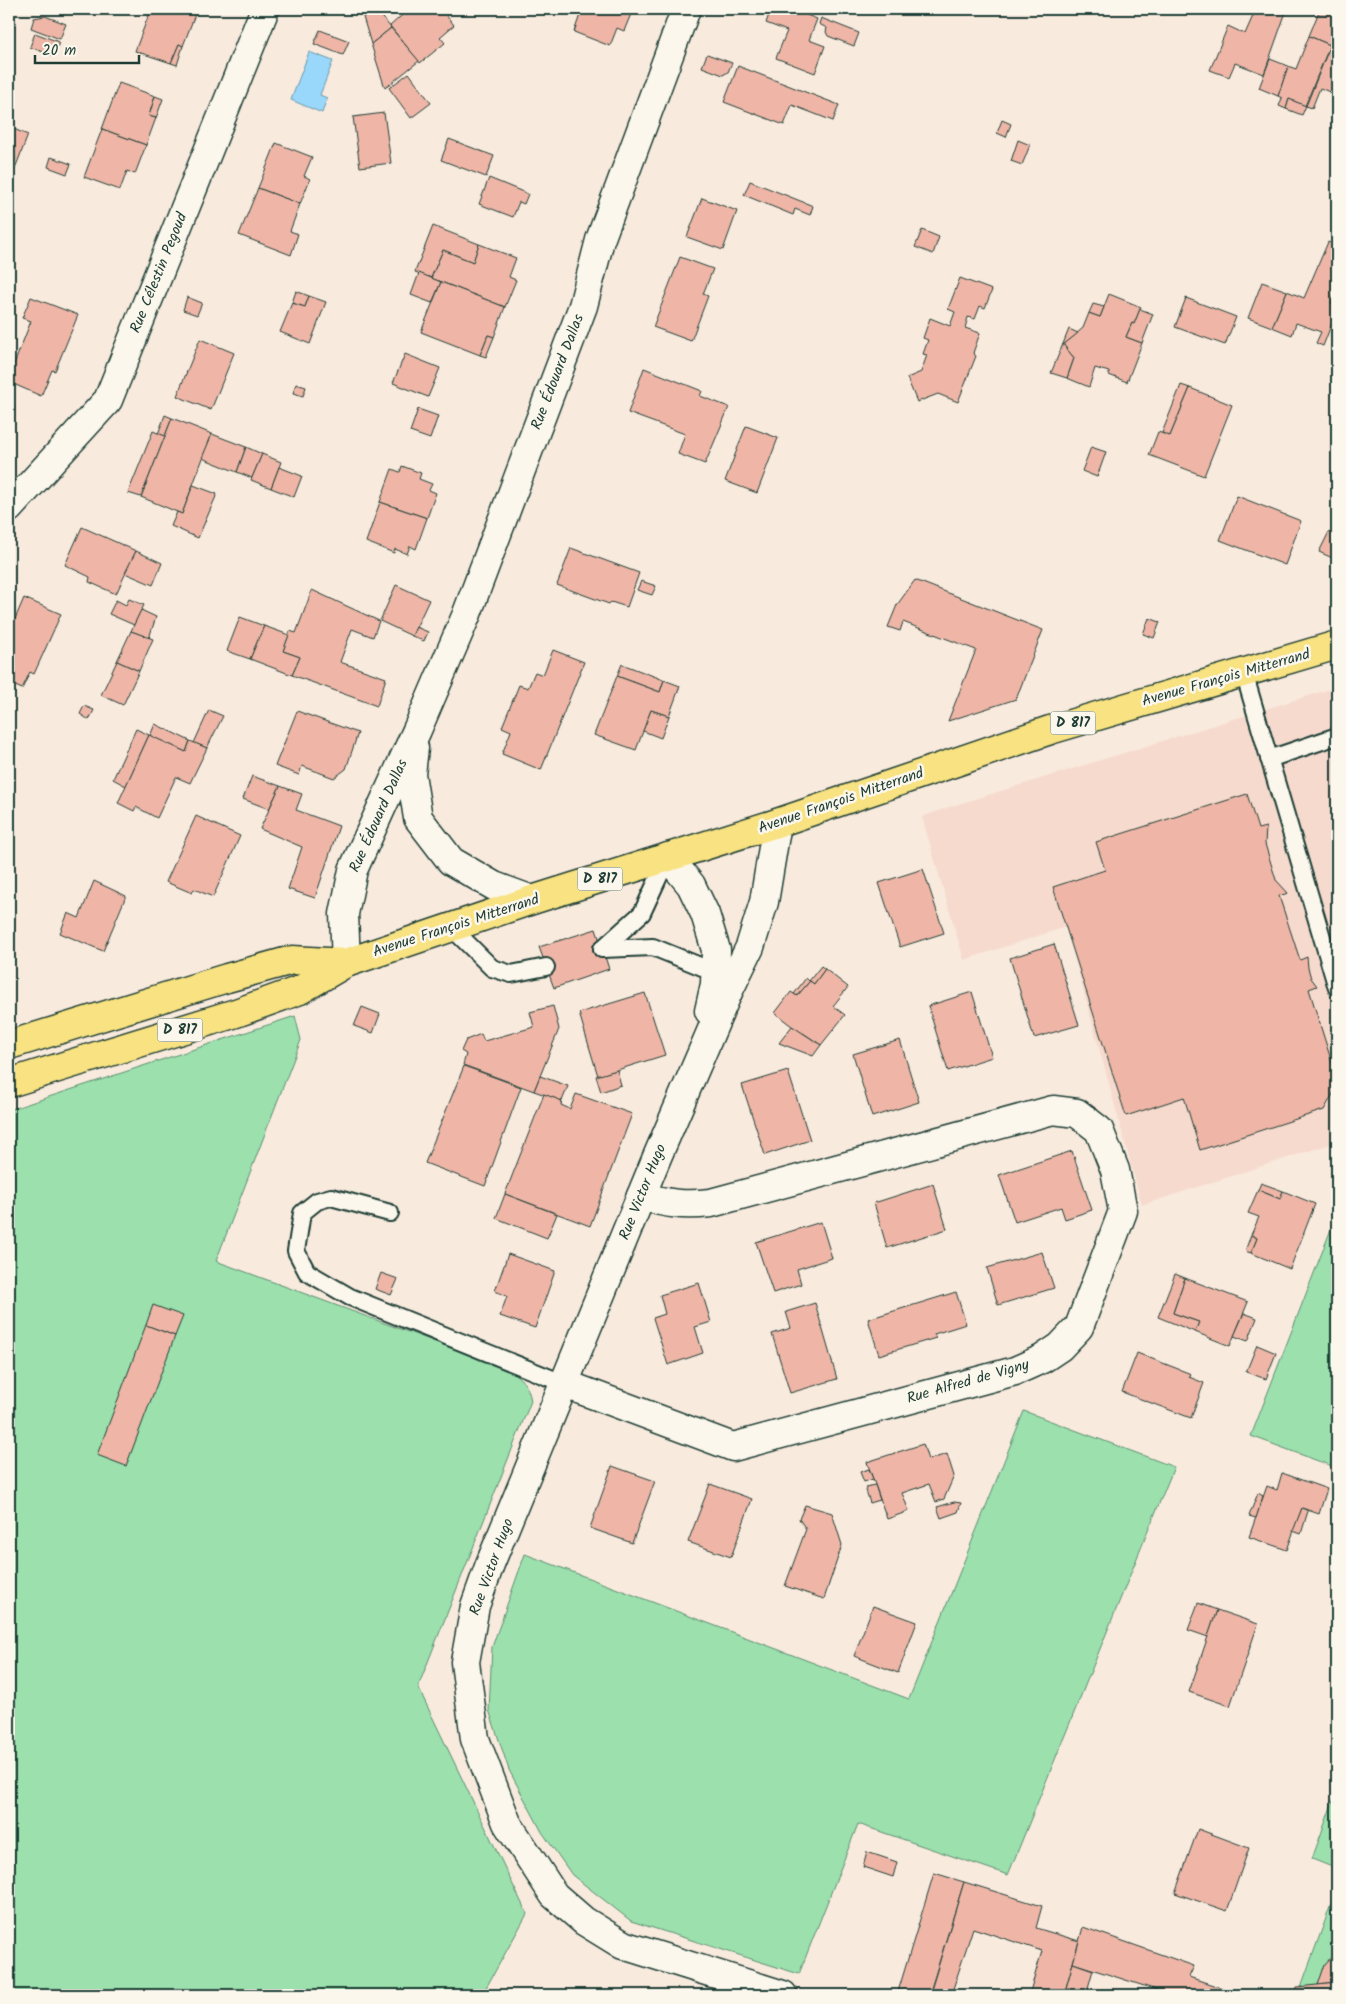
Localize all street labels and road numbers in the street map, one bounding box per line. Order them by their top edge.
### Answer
street label: Rue Célestin Pegoud [124,209,194,337]
street label: Rue Édouard Dallas [525,310,591,433]
street label: Avenue François Mitterrand [1139,642,1313,713]
road number: D 817 [1050,711,1096,734]
street label: Rue Édouard Dallas [343,755,415,877]
street label: Avenue François Mitterrand [755,761,928,841]
road number: D 817 [578,868,622,891]
street label: Avenue François Mitterrand [370,888,543,964]
road number: D 817 [158,1018,202,1042]
street label: Rue Victor Hugo [613,1140,673,1244]
street label: Rue Alfred de Vigny [904,1353,1033,1411]
street label: Rue Victor Hugo [463,1515,521,1619]

